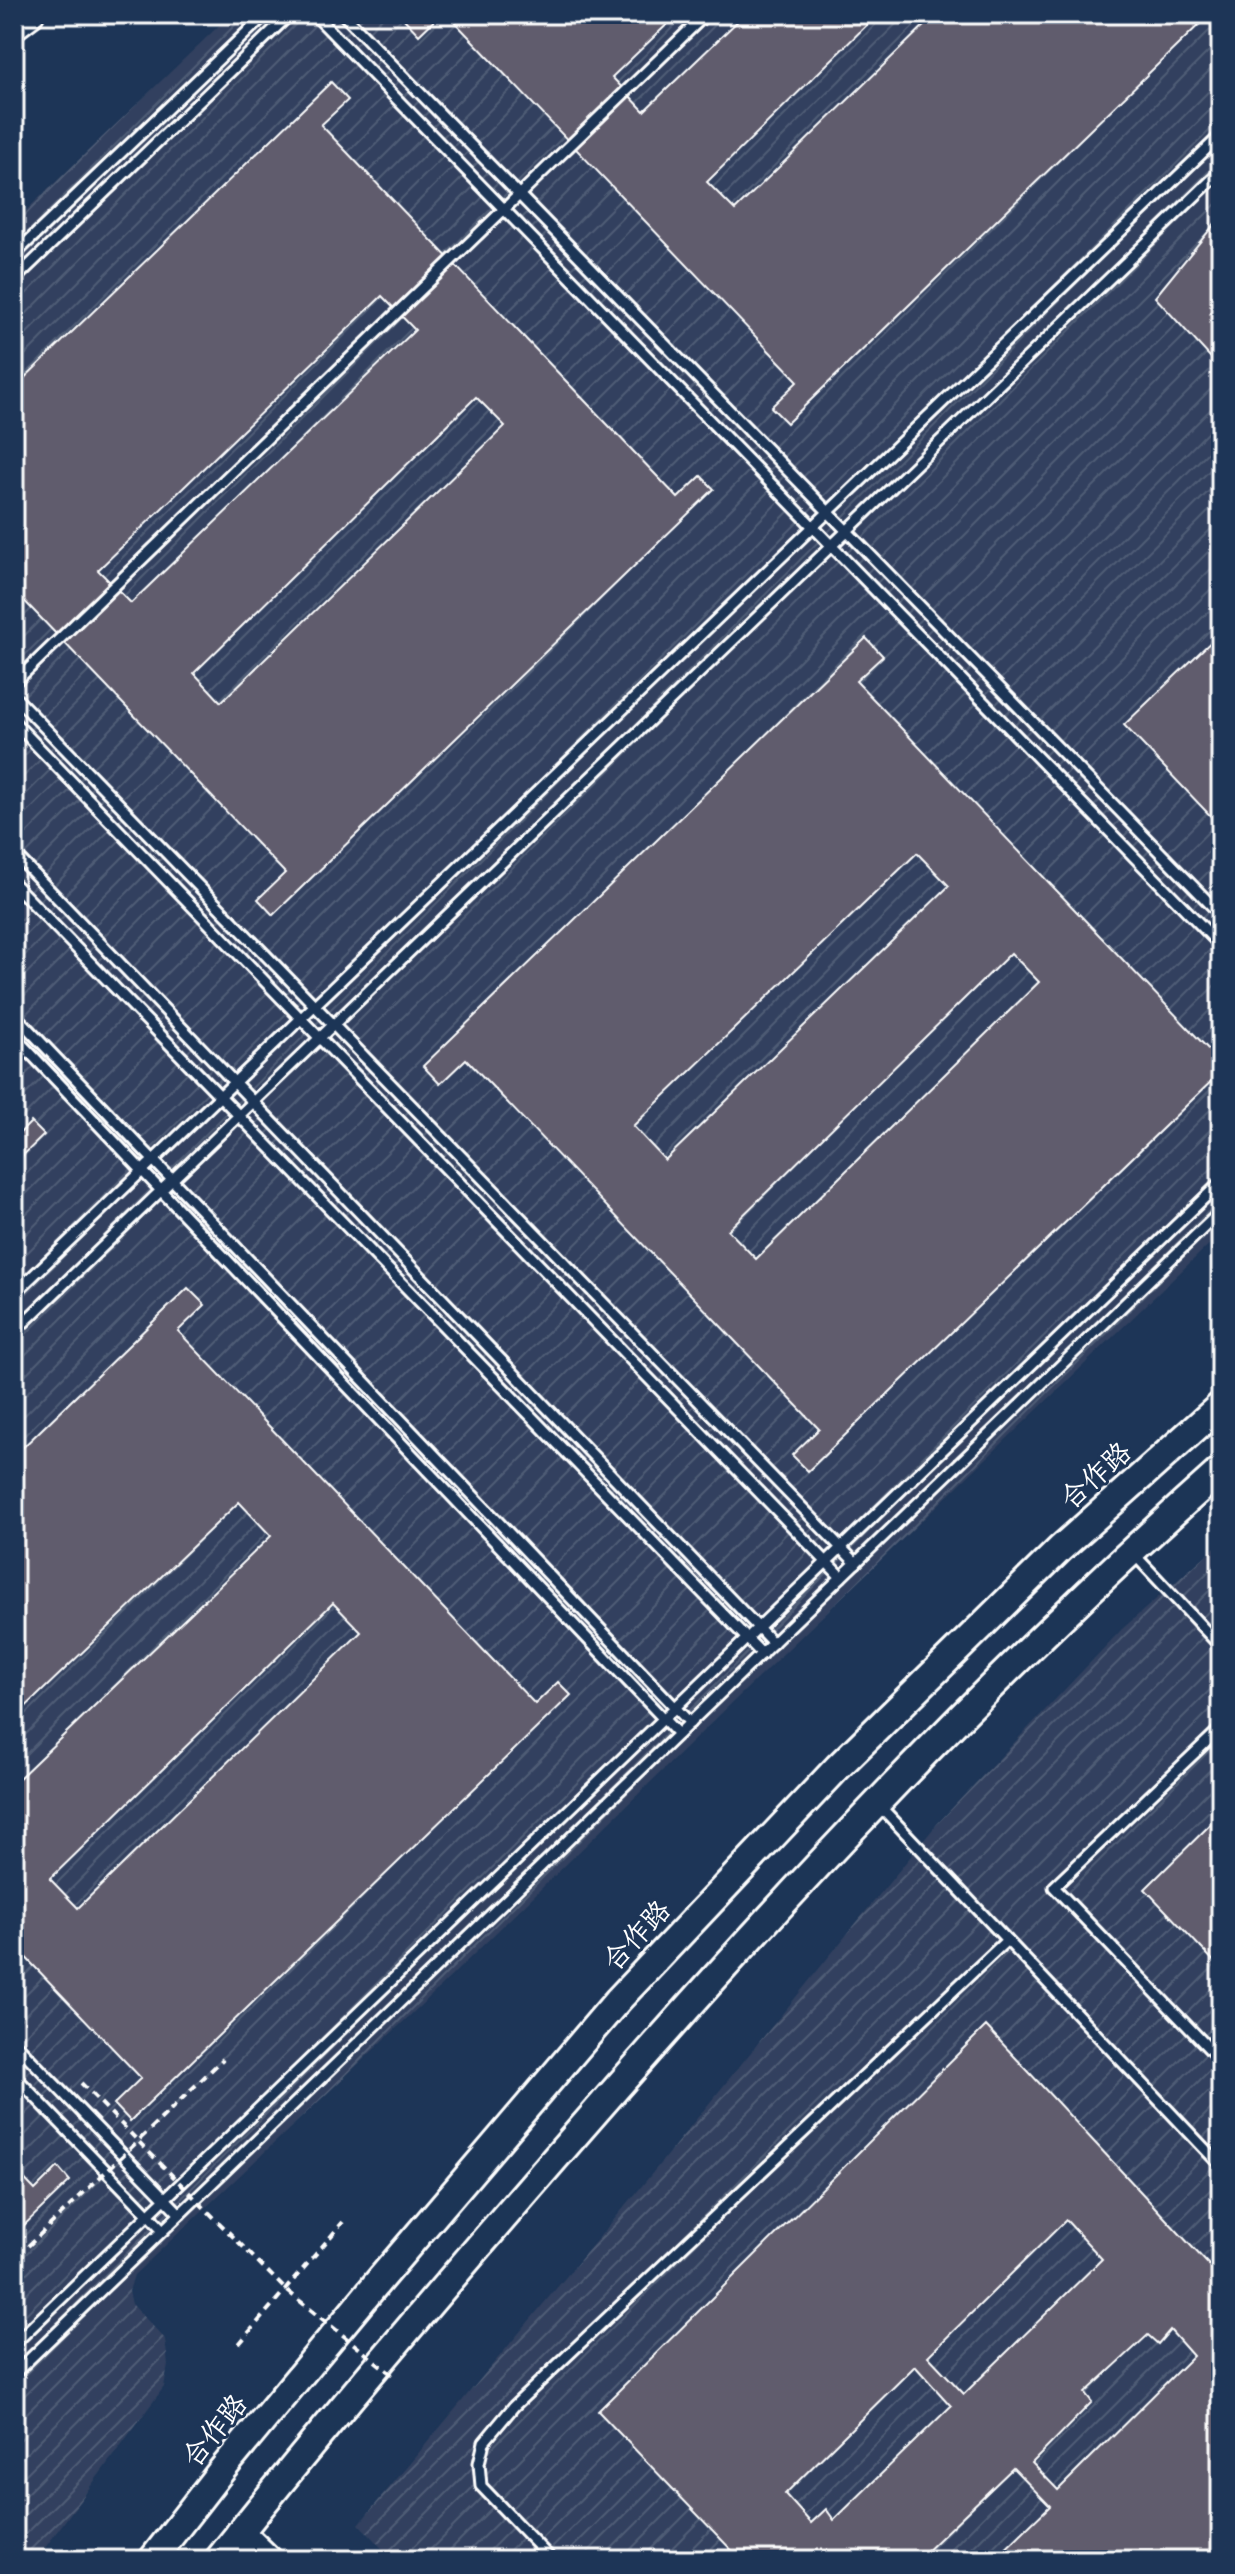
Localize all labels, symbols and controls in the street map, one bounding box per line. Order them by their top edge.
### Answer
street label: 合作路 [1054,1436,1138,1516]
street label: 合作路 [596,1894,678,1978]
street label: 合作路 [176,2388,254,2474]

